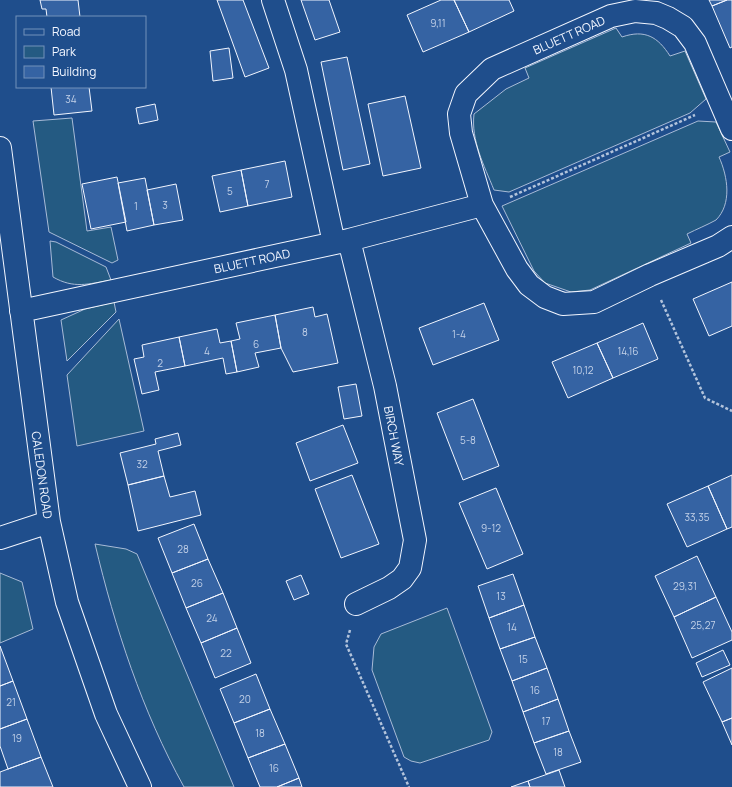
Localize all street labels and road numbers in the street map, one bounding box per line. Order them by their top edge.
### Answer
street label: BLUETT ROAD [530,11,608,59]
street label: BLUETT ROAD [212,245,292,277]
street label: BIRCH WAY [380,405,408,468]
street label: CALEDON ROAD [27,430,57,520]

